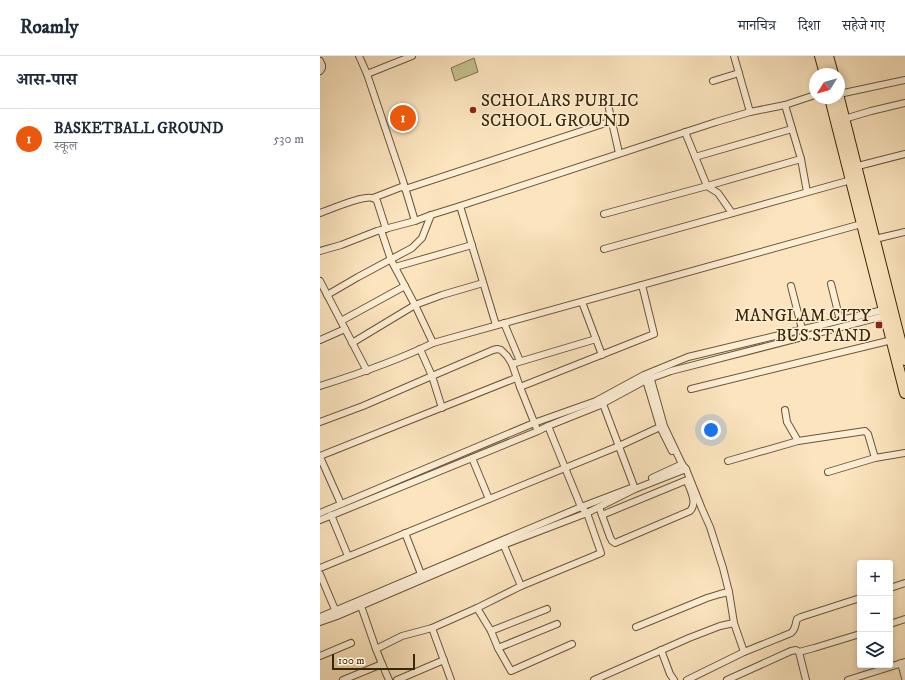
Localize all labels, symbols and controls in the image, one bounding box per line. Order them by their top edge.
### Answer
text: Roamly [20,16,79,39]
text: मानचित्र [738,17,776,35]
text: दिशा [798,17,820,35]
text: सहेजे गए [842,17,885,35]
north arrow [809,68,845,104]
text: आस-पास [16,69,77,91]
place label: SCHOLARS PUBLIC SCHOOL GROUND [481,90,638,132]
pin: 1 [390,103,416,133]
marker: SCHOLARS PUBLIC SCHOOL GROUND [468,105,478,115]
text: BASKETBALL GROUND [54,119,223,138]
text: 1 [27,131,31,147]
text: 530 m [273,131,304,147]
text: स्कूल [54,138,77,154]
place label: MANGLAM CITY BUS STAND [735,305,871,347]
marker: MANGLAM CITY BUS STAND [874,320,884,330]
your location [701,420,721,440]
map controls [857,560,893,668]
button: + [857,560,893,596]
button: − [857,596,893,632]
button: layers [857,632,893,668]
scale bar [332,652,415,671]
text: 100 m [338,654,364,668]

